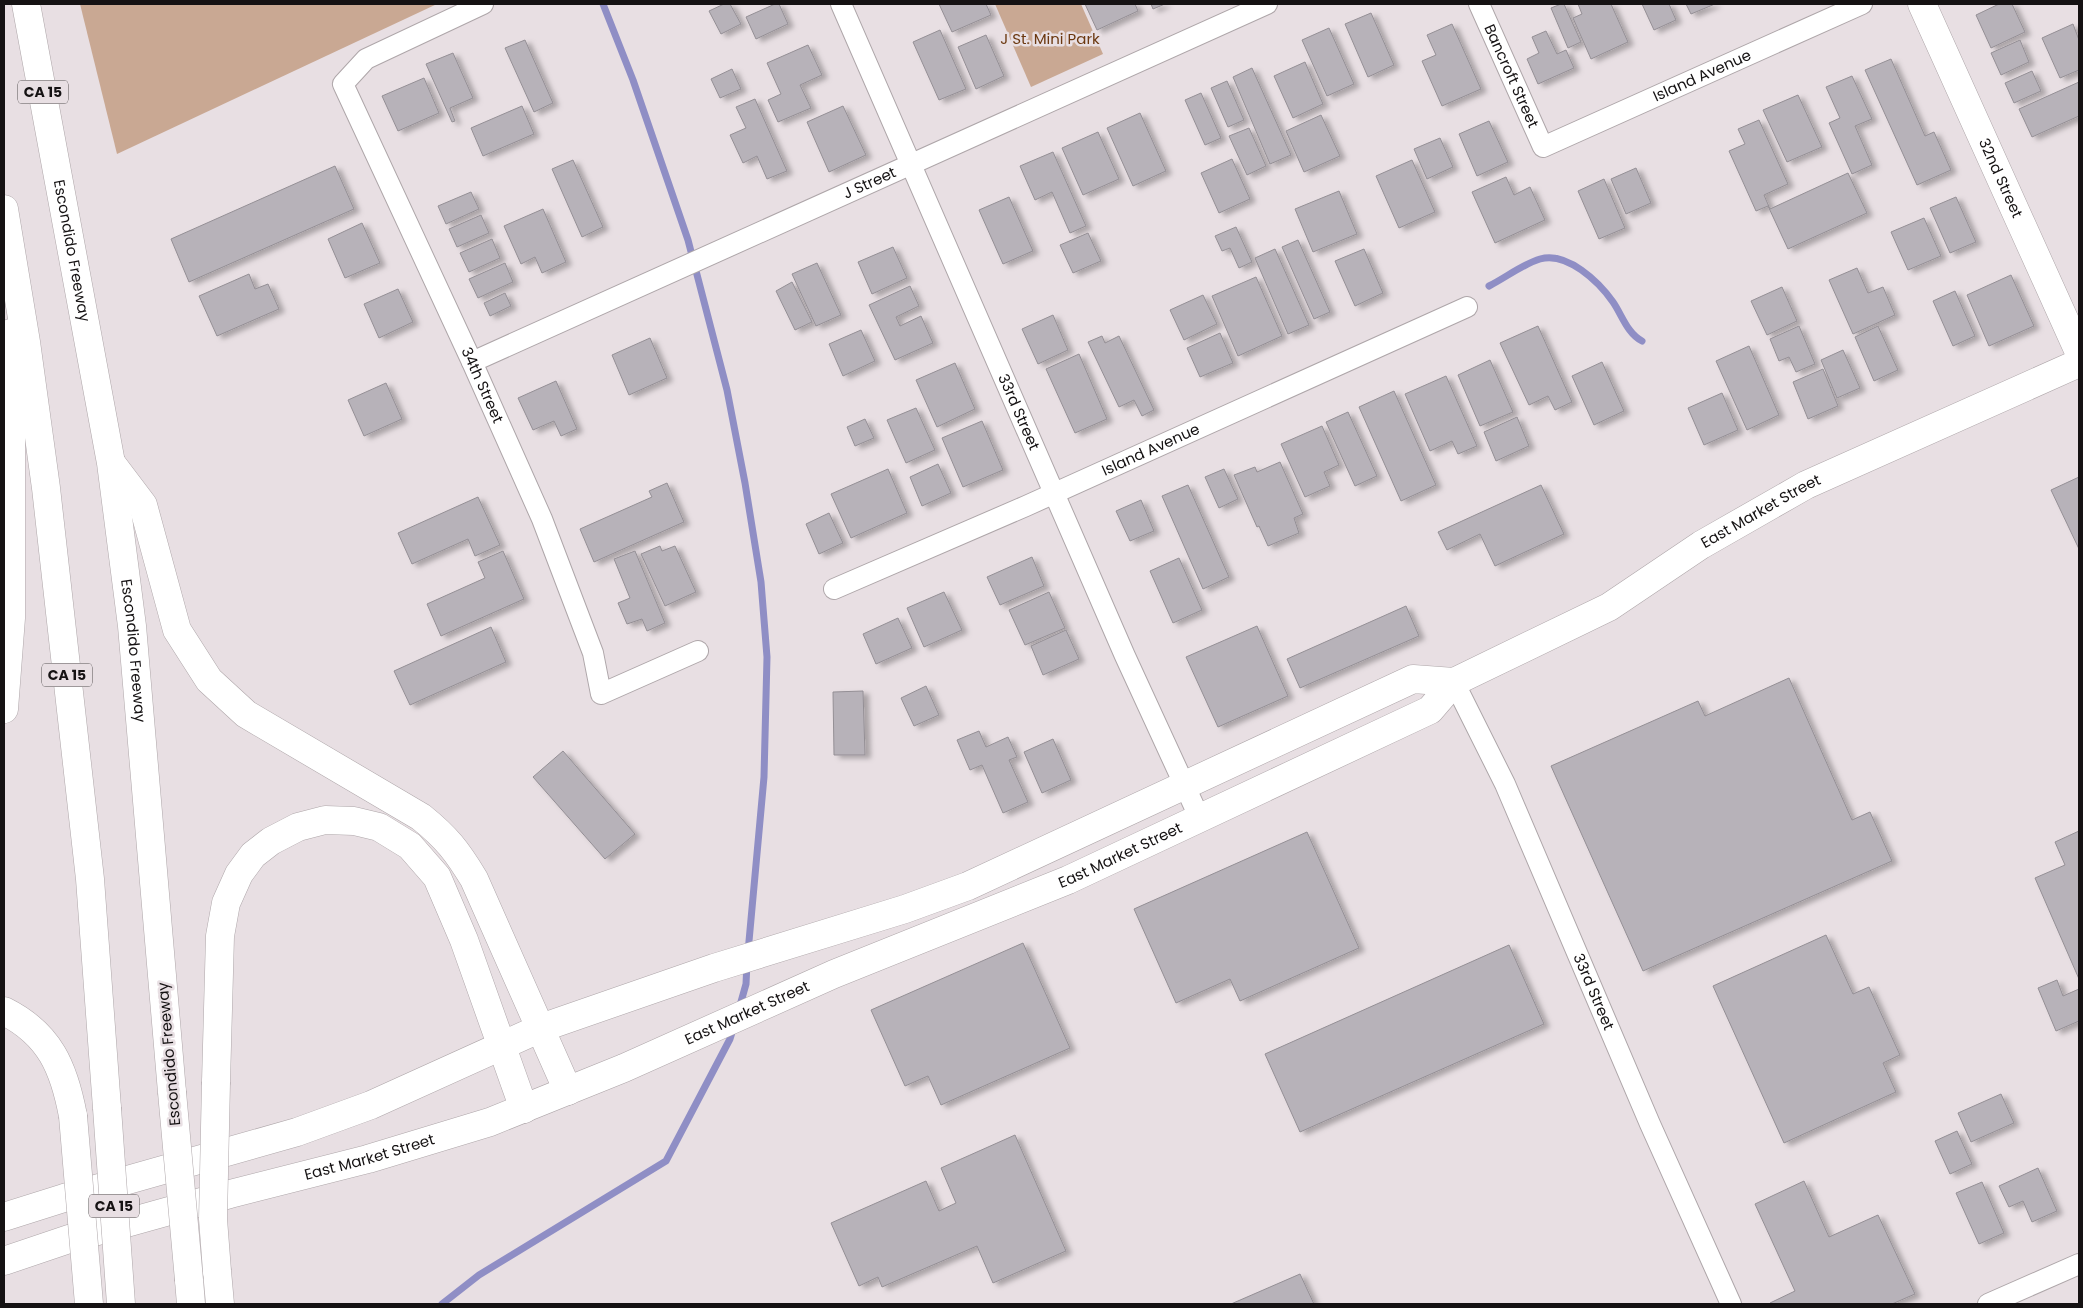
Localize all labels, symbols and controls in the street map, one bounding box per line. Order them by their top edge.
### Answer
street label: Bancroft Street [1479,21,1544,131]
park label: J St. Mini Park [1000,28,1100,49]
street label: Island Avenue [1649,44,1754,106]
road number: CA 15 [18,80,68,104]
street label: 32nd Street [1974,135,2028,221]
street label: J Street [840,161,899,204]
street label: Escondido Freeway [49,178,96,324]
street label: 34th Street [456,343,509,426]
street label: 33rd Street [993,370,1045,453]
street label: Island Avenue [1098,418,1203,481]
street label: East Market Street [1697,469,1824,553]
street label: Escondido Freeway [116,578,151,724]
road number: CA 15 [42,664,92,686]
street label: East Market Street [1055,817,1185,893]
street label: 33rd Street [1568,950,1620,1033]
street label: East Market Street [681,975,813,1049]
street label: Escondido Freeway [152,981,185,1127]
street label: East Market Street [302,1128,437,1185]
road number: CA 15 [89,1194,139,1218]

